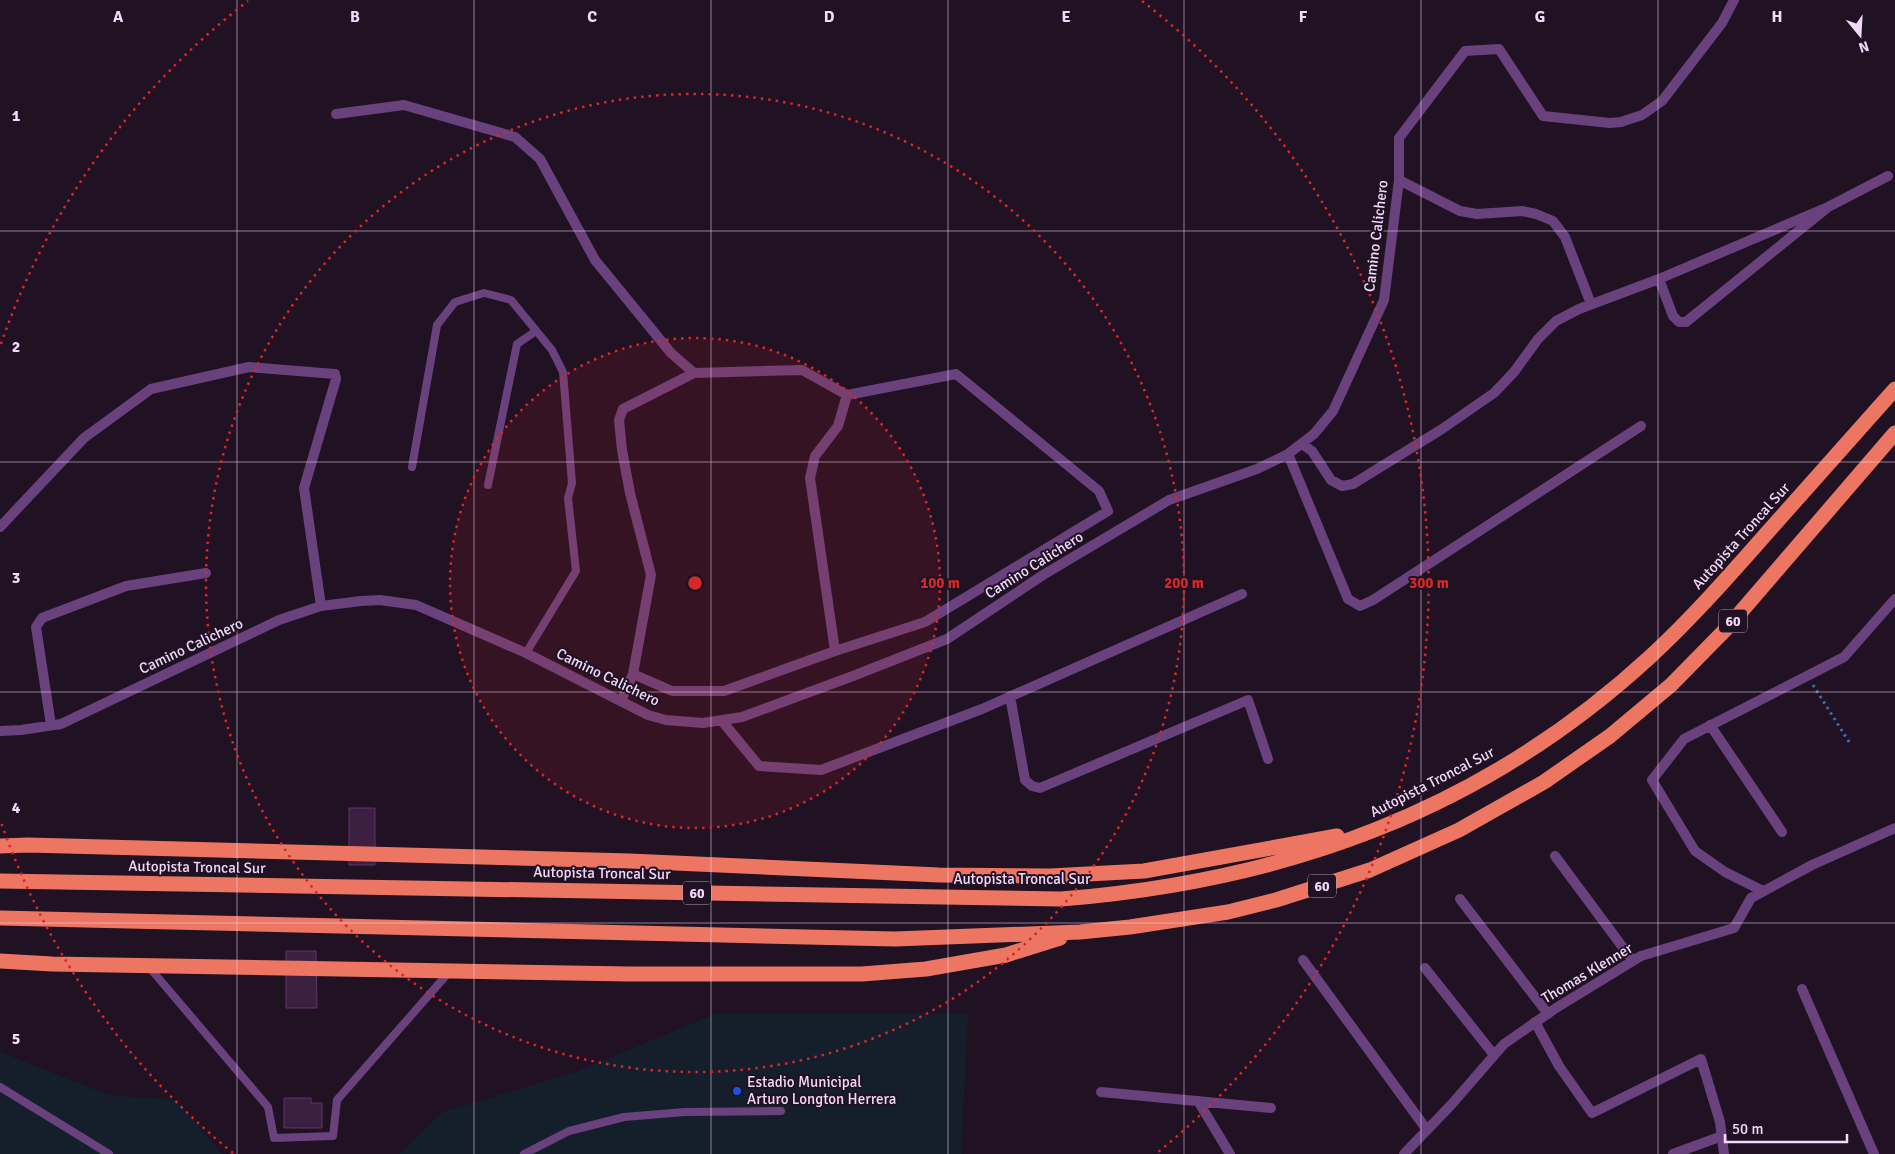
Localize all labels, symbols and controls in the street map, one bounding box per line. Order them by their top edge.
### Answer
text: A [113,7,124,27]
text: B [350,7,360,27]
text: C [587,7,597,27]
text: D [824,7,835,27]
text: E [1061,7,1071,27]
text: F [1299,7,1308,27]
text: G [1535,7,1545,27]
text: H [1772,7,1782,27]
north arrow [1835,10,1885,60]
text: N [1857,37,1871,56]
text: 1 [12,106,21,126]
street label: Camino Calichero [1360,179,1392,293]
text: 2 [12,337,20,357]
street label: Autopista Troncal Sur [1688,479,1794,593]
street label: Camino Calichero [981,527,1087,602]
text: 3 [12,568,20,588]
centre of rings [686,574,704,592]
text: 100 m [920,574,960,592]
text: 200 m [1164,574,1204,592]
text: 300 m [1409,574,1449,592]
road number: 60 [1719,610,1747,632]
street label: Camino Calichero [136,614,246,678]
street label: Camino Calichero [553,644,663,710]
street label: Autopista Troncal Sur [1367,743,1498,821]
text: 4 [12,798,21,818]
street label: Autopista Troncal Sur [128,857,266,877]
street label: Autopista Troncal Sur [533,863,671,883]
street label: Autopista Troncal Sur [953,870,1091,888]
road number: 60 [1308,874,1336,898]
road number: 60 [683,881,711,904]
street label: Thomas Klenner [1538,939,1636,1007]
text: 5 [12,1029,20,1049]
place label: Estadio Municipal Arturo Longton Herrera [747,1073,896,1108]
marker: Estadio Municipal Arturo Longton Herrera [731,1085,743,1097]
scale bar [1725,1112,1848,1144]
text: 50 m [1732,1120,1763,1138]

